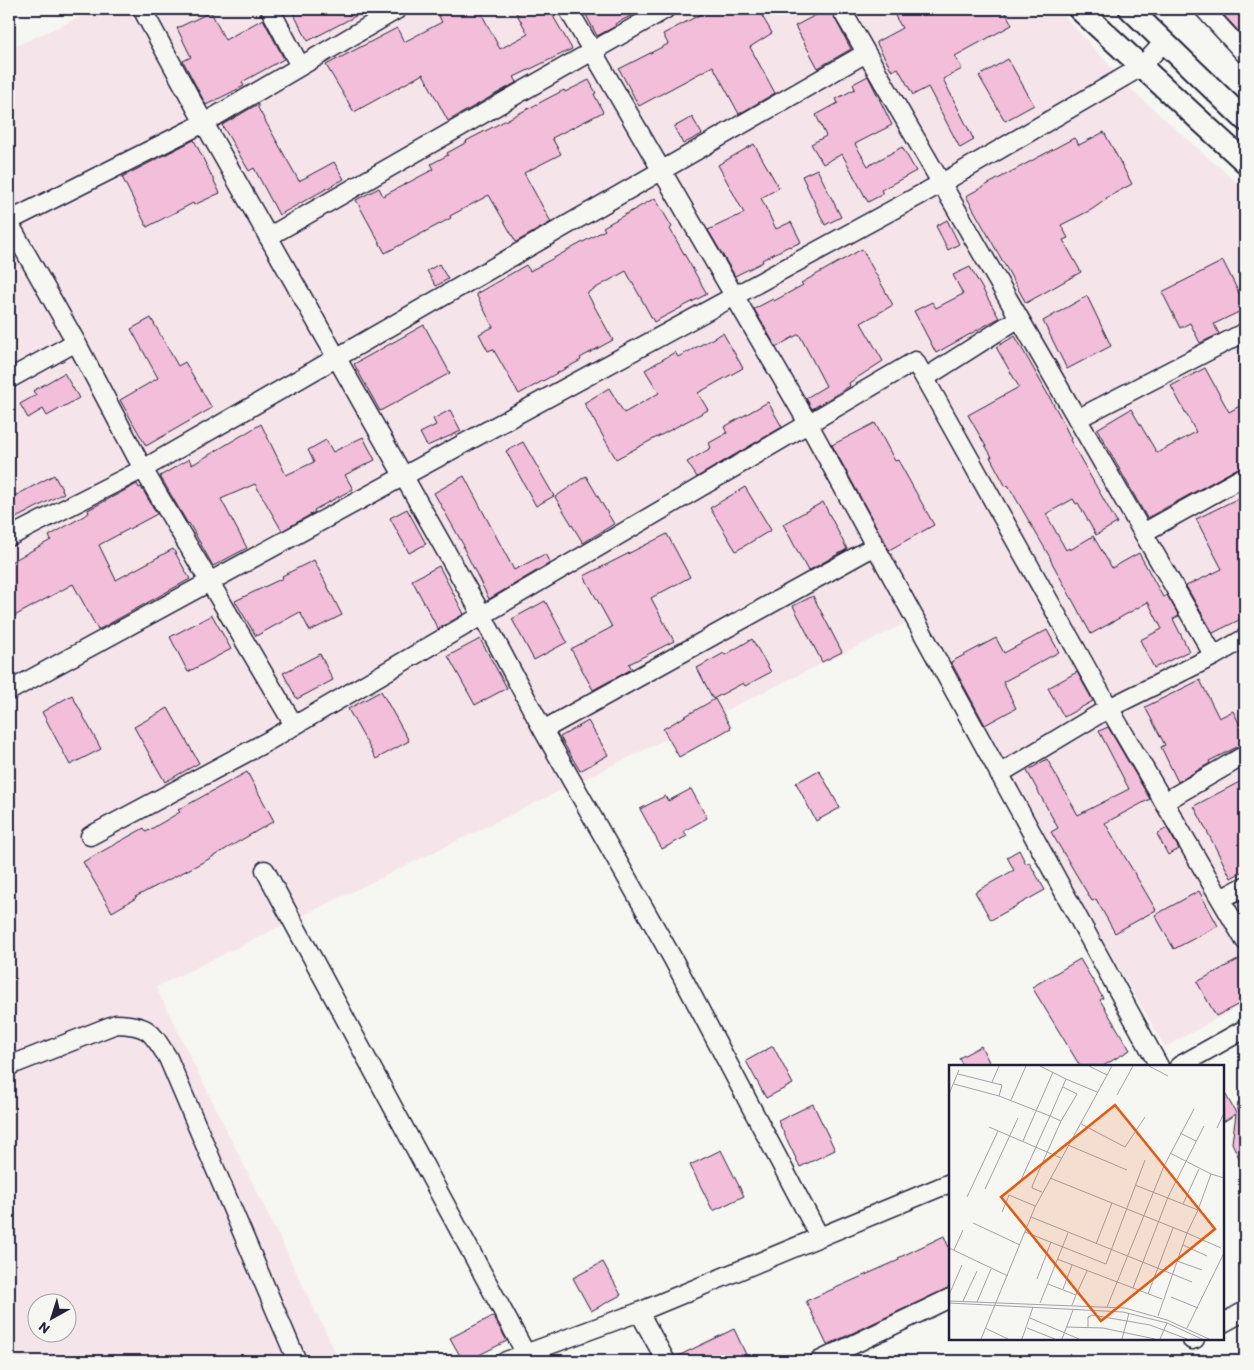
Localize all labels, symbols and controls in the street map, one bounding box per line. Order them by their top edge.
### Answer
inset map [949,1065,1224,1340]
north arrow [28,1292,78,1342]
text: N [35,1318,53,1337]

